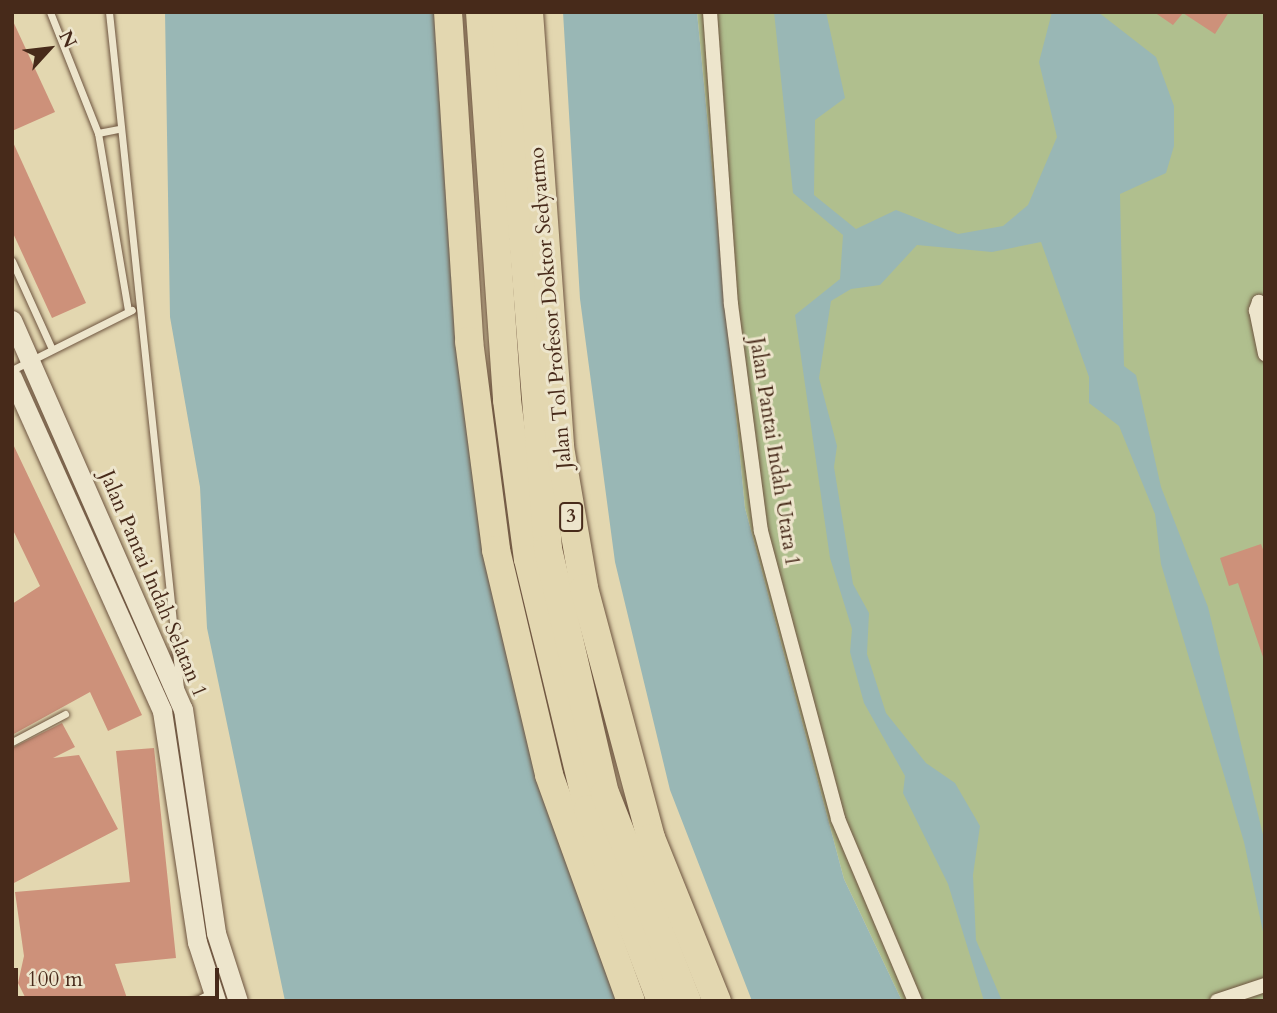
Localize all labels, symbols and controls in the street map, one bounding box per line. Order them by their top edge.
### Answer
north arrow [14,14,84,84]
text: N [52,26,83,53]
street label: Jalan Tol Profesor Doktor Sedyatmo [524,146,578,470]
street label: Jalan Pantai Indah Utara 1 [743,336,805,568]
street label: Jalan Pantai Indah Selatan 1 [94,467,212,701]
road number: 3 [559,502,583,532]
scale bar [18,954,222,998]
text: 100 m [27,965,83,994]

